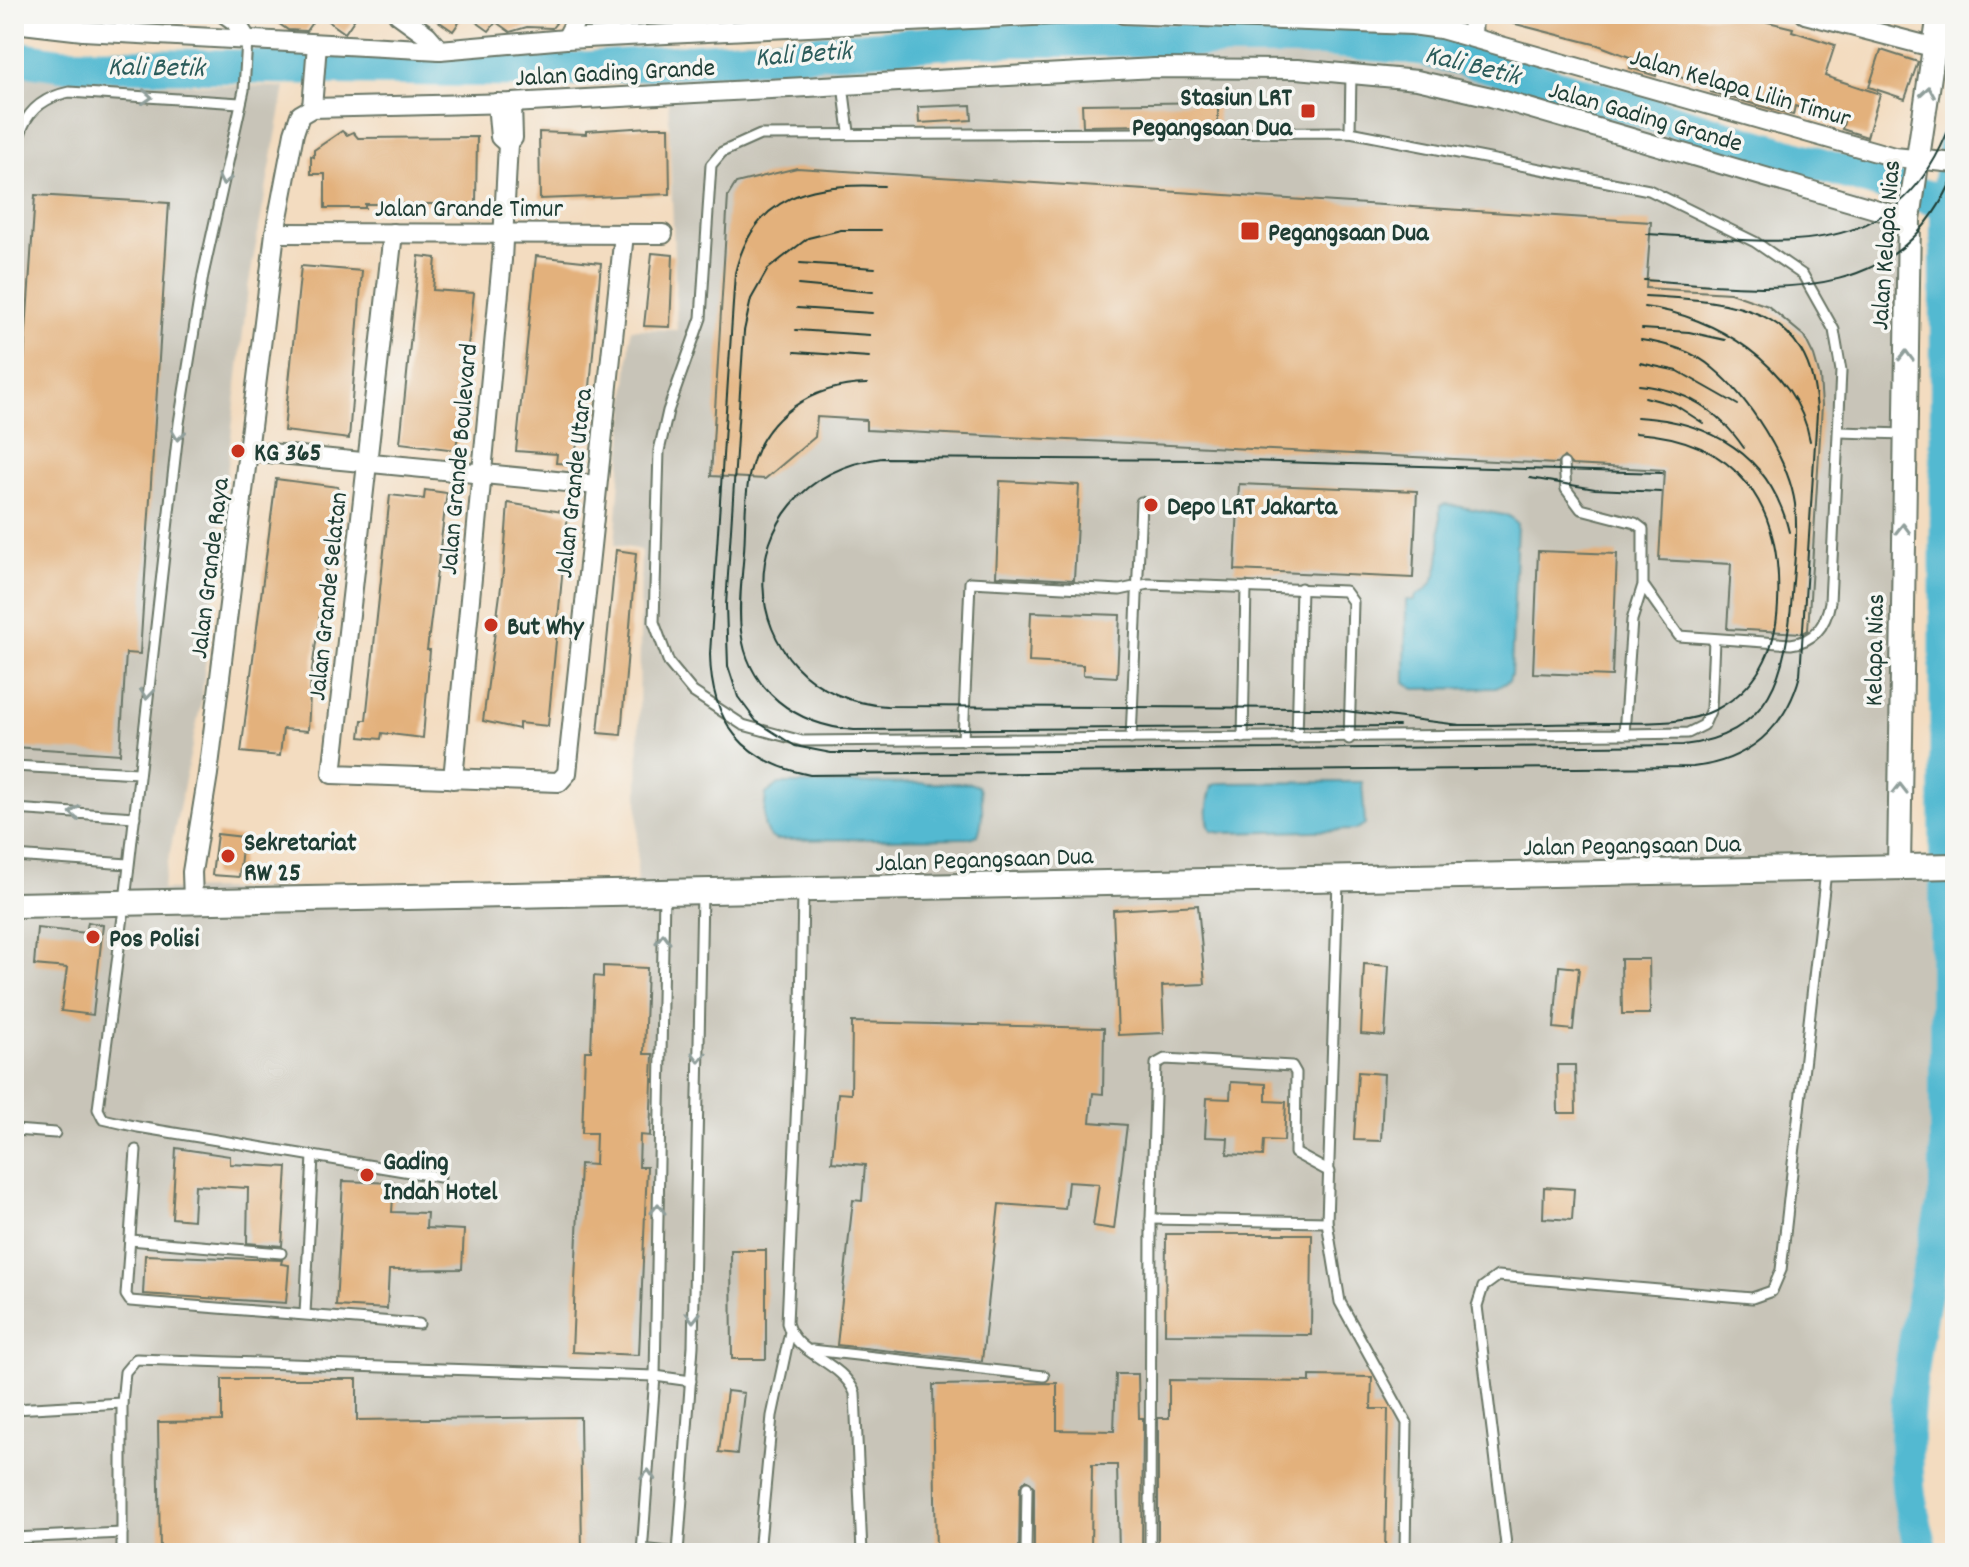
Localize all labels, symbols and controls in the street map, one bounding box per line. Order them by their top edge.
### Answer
water label: Kali Betik [754,33,856,80]
water label: Kali Betik [1420,37,1526,100]
street label: Jalan Kelapa Lilin Timur [1625,40,1855,139]
water label: Kali Betik [107,49,207,91]
street label: Jalan Gading Grande [514,51,716,98]
street label: Jalan Gading Grande [1544,73,1746,164]
place label: Stasiun LRT Pegangsaan Dua [1132,81,1293,148]
one-way arrow [1919,85,1936,98]
one-way arrow [141,88,154,105]
marker: Stasiun LRT Pegangsaan Dua [1299,102,1317,120]
street label: Jalan Kelapa Nias [1863,159,1912,332]
one-way arrow [216,172,233,186]
street label: Jalan Grande Timur [375,192,564,229]
place label: Pegangsaan Dua [1268,216,1429,253]
marker: Pegangsaan Dua [1239,220,1261,242]
street label: Jalan Grande Boulevard [432,342,489,577]
one-way arrow [1897,349,1914,362]
street label: Jalan Grande Utara [547,386,604,580]
one-way arrow [169,429,186,442]
place label: KG 365 [254,436,321,473]
marker: KG 365 [229,442,247,460]
street label: Jalan Grande Raya [182,475,241,661]
street label: Jalan Grande Selatan [300,490,359,703]
place label: Depo LRT Jakarta [1167,490,1338,527]
marker: Depo LRT Jakarta [1142,496,1160,514]
one-way arrow [1894,522,1911,535]
street label: Kelapa Nias [1857,593,1896,707]
place label: But Why [507,610,585,647]
marker: But Why [482,616,500,634]
one-way arrow [138,687,155,700]
one-way arrow [1891,782,1908,795]
one-way arrow [68,805,81,822]
place label: Sekretariat RW 25 [244,826,357,893]
street label: Jalan Pegangsaan Dua [1523,827,1742,868]
street label: Jalan Pegangsaan Dua [874,839,1095,884]
marker: Sekretariat RW 25 [219,847,237,865]
place label: Pos Polisi [109,922,200,959]
marker: Pos Polisi [84,928,102,946]
one-way arrow [655,932,672,945]
one-way arrow [690,1051,708,1064]
place label: Gading Indah Hotel [383,1145,498,1212]
marker: Gading Indah Hotel [358,1166,376,1184]
one-way arrow [649,1202,667,1215]
one-way arrow [685,1311,702,1324]
one-way arrow [639,1468,656,1481]

